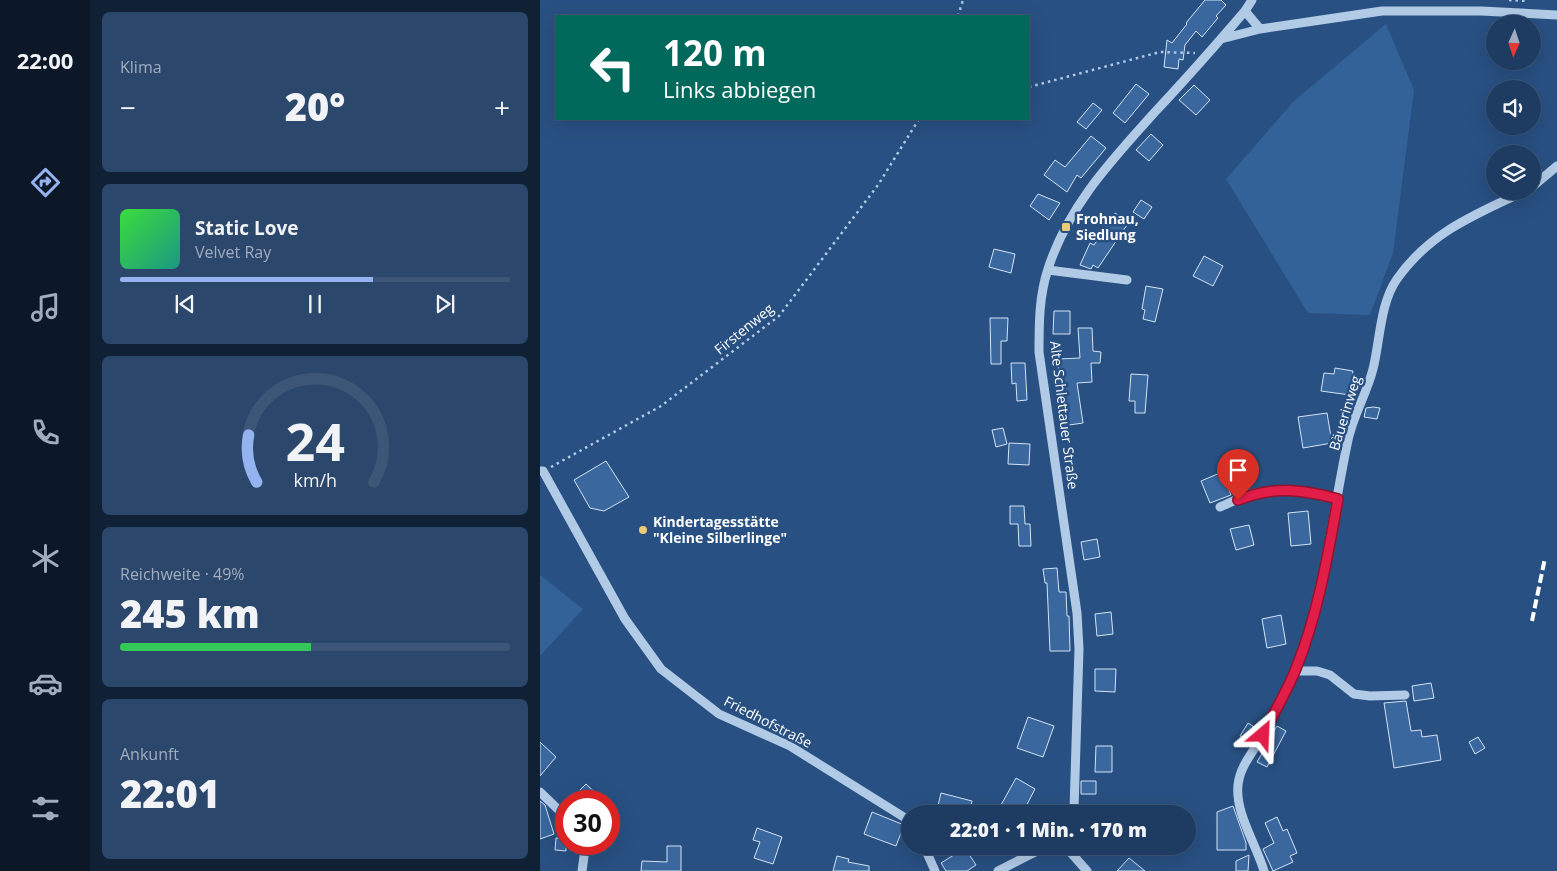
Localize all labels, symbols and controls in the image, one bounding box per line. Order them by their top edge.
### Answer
north arrow [1486,15,1541,70]
map controls [1486,15,1541,200]
text: 120 m [663,29,767,76]
icon: left [580,35,645,100]
text: 22:00 [17,45,73,75]
text: Klima [120,56,162,78]
text: Links abbiegen [663,74,816,104]
text: 20° [285,80,345,132]
button: sound [1486,80,1541,135]
text: − [120,88,136,126]
text: + [494,88,510,126]
button: layers [1486,145,1541,200]
icon: directions [28,165,63,200]
place label: Frohnau, Siedlung [1076,209,1139,244]
text: Static Love [195,215,298,241]
marker: Frohnau, Siedlung [1060,221,1072,233]
text: Velvet Ray [195,241,271,263]
icon: music [28,290,63,325]
icon: previous [171,290,199,318]
icon: pause [301,290,329,318]
icon: next [431,290,459,318]
street label: Firstenweg [710,299,778,358]
street label: Alte Schlettauer Straße [1046,340,1083,490]
street label: Bäuerinweg [1324,373,1365,453]
text: 24 [285,405,345,476]
icon: phone [28,415,63,450]
pin [1217,449,1259,500]
icon: arrive [1224,456,1252,484]
text: km/h [293,468,337,492]
place label: Kindertagesstätte "Kleine Silberlinge" [653,512,787,547]
marker: Kindertagesstätte "Kleine Silberlinge" [637,524,649,536]
icon: climate [28,541,63,576]
text: Reichweite · 49% [120,563,245,585]
text: 245 km [120,587,260,639]
icon: car [28,666,63,701]
street label: Friedhofstraße [721,691,816,752]
position arrow [1236,708,1288,760]
text: Ankunft [120,743,179,765]
text: 22:01 [120,767,220,819]
speed limit sign: 30 [555,790,620,855]
icon: filters [28,791,63,826]
text: 22:01 · 1 Min. · 170 m [950,817,1147,843]

